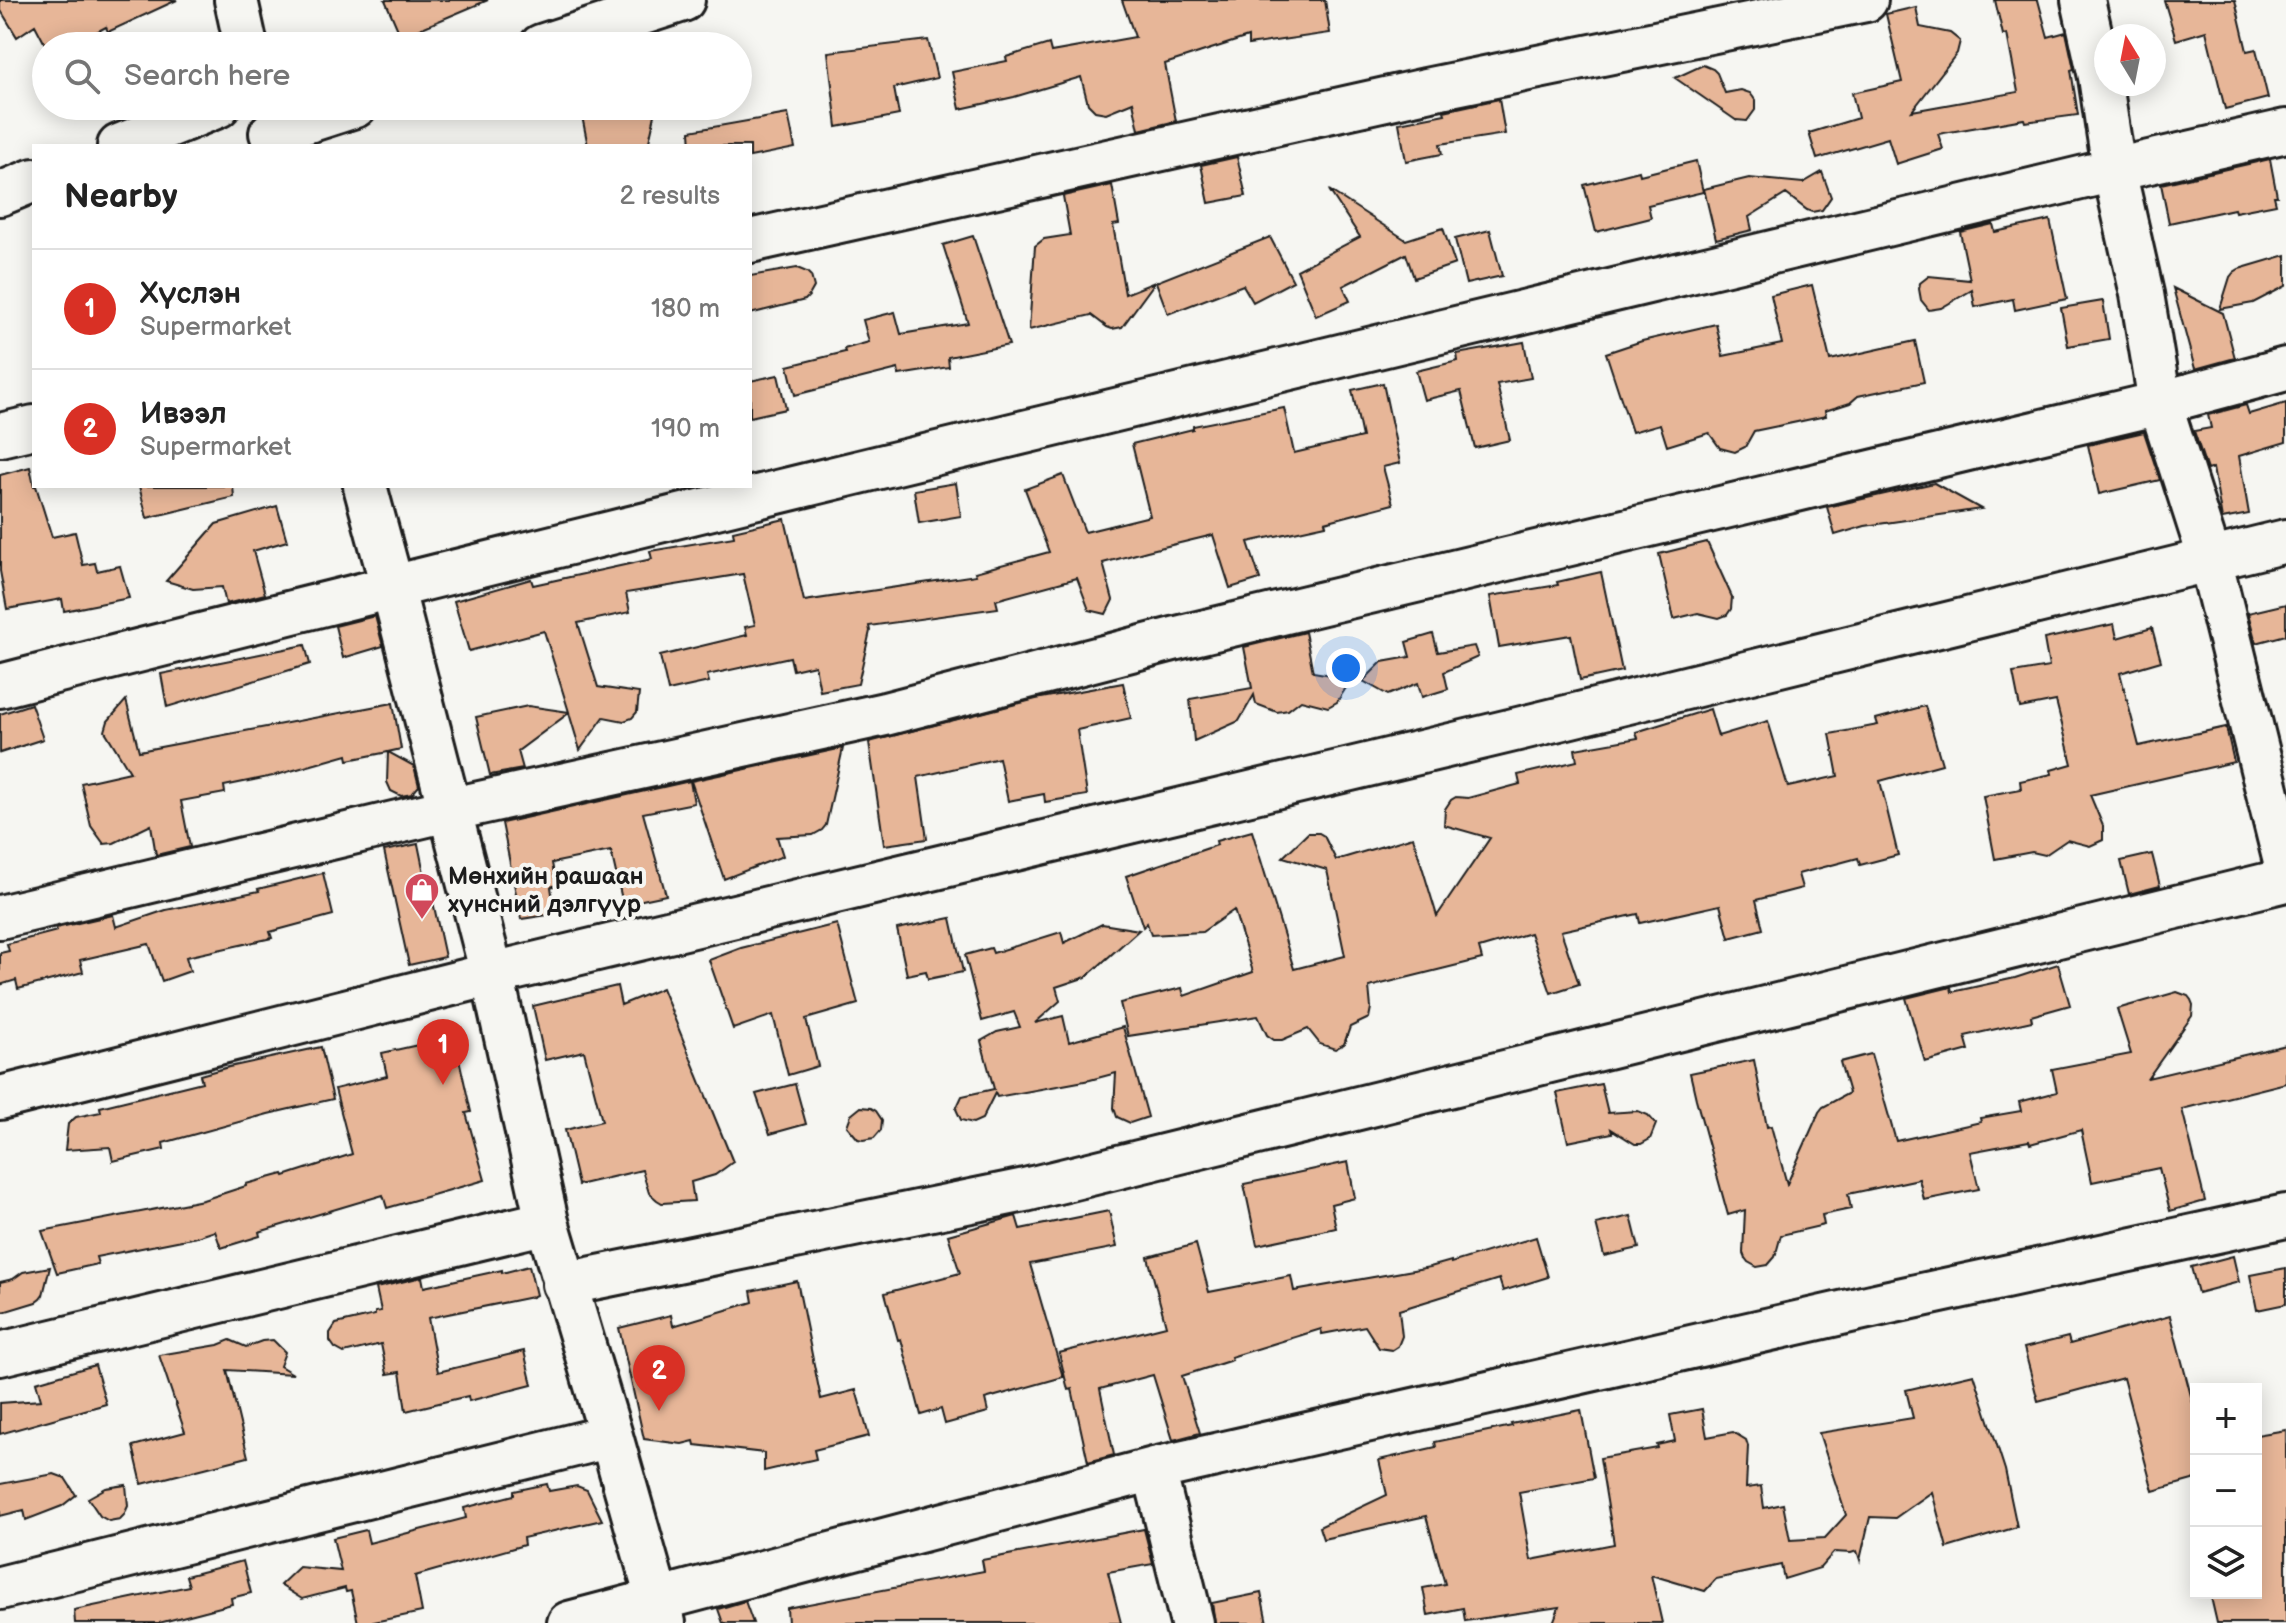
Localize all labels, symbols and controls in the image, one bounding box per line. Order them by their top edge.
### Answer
north arrow [2094,24,2166,96]
search box [32,32,752,120]
icon: search [60,54,104,98]
text: Search here [124,58,290,94]
text: Nearby [64,176,178,217]
text: 2 results [620,181,720,212]
text: Хүслэн [140,276,241,312]
text: 1 [85,294,95,325]
text: 180 m [651,294,720,325]
text: Supermarket [140,312,291,343]
text: Ивээл [140,396,227,432]
text: 2 [82,414,98,445]
text: 190 m [651,414,720,445]
text: Supermarket [140,432,291,463]
your location [1326,648,1366,688]
place label: Мөнхийн рашаан хүнсний дэлгүүр [448,862,643,919]
shop icon: Мөнхийн рашаан хүнсний дэлгүүр [403,871,441,921]
pin: 1 [417,1019,469,1085]
pin: 2 [633,1345,685,1411]
map controls [2190,1383,2262,1599]
button: + [2190,1383,2262,1455]
button: − [2190,1455,2262,1527]
button: layers [2190,1527,2262,1599]

